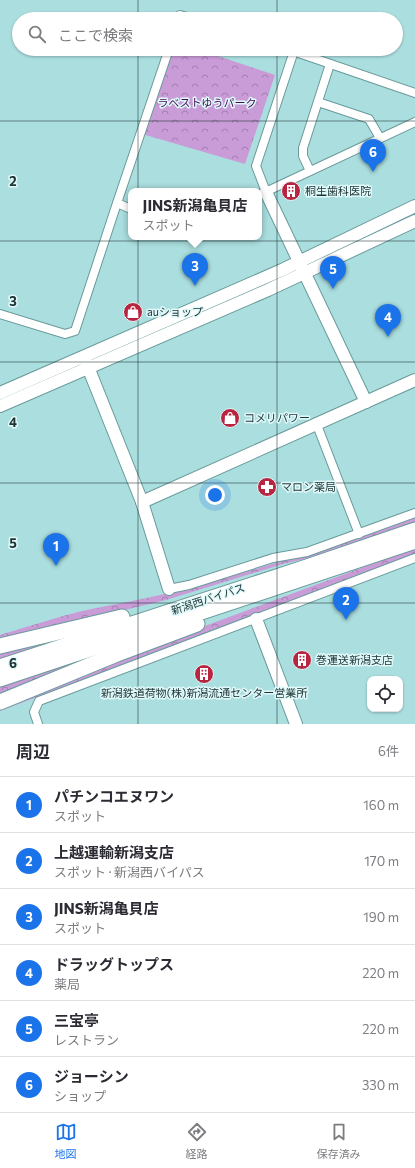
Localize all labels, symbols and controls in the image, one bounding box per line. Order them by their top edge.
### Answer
search box [12,12,403,56]
icon: search [26,23,48,45]
text: ここで検索 [58,26,133,44]
park label: ラベストゆうパーク [157,96,257,109]
pin: 6 [360,139,386,172]
text: 2 [9,173,17,189]
building icon: 桐生歯科医院 [280,180,302,202]
place label: 桐生歯科医院 [305,184,371,197]
popup [128,188,262,240]
text: JINS新潟亀貝店 [143,196,247,214]
text: スポット [143,217,195,233]
pin: 3 [182,253,208,286]
pin: 5 [320,256,346,289]
text: 3 [9,293,17,309]
shop icon: auショップ [122,301,144,323]
pin: 4 [375,304,401,337]
place label: auショップ [147,305,203,318]
shop icon: コメリパワー [219,407,241,429]
place label: コメリパワー [244,411,310,424]
text: 4 [9,414,17,430]
pharmacy icon: マロン薬局 [256,476,278,498]
place label: マロン薬局 [281,480,336,493]
your location [205,485,225,505]
pin: 1 [43,533,69,566]
text: 5 [9,535,17,551]
street label: 新潟西バイパス [169,580,246,617]
pin: 2 [333,587,359,620]
building icon: 巻運送新潟支店 [291,649,313,671]
place label: 巻運送新潟支店 [316,653,393,666]
text: 6 [9,655,17,671]
building icon: 新潟鉄道荷物(株)新潟流通センター営業所 [193,663,215,685]
map controls [367,676,403,712]
button: locate [367,676,403,712]
place label: 新潟鉄道荷物(株)新潟流通センター営業所 [101,686,308,699]
text: 周辺 [16,741,50,762]
text: 6件 [378,743,399,759]
text: パチンコエヌワン [54,787,174,805]
text: 1 [26,797,32,813]
text: 160 m [363,797,399,813]
text: スポット [54,808,106,824]
text: 上越運輸新潟支店 [54,843,174,861]
text: 2 [25,853,33,869]
text: 170 m [364,853,399,869]
text: スポット · 新潟西バイパス [54,864,205,880]
text: JINS新潟亀貝店 [54,899,159,917]
text: 3 [25,909,33,925]
text: 190 m [363,909,399,925]
text: スポット [54,920,106,936]
text: ドラッグトップス [54,955,174,973]
text: 4 [25,965,33,981]
text: 220 m [362,965,399,981]
text: 薬局 [54,976,80,992]
text: 三宝亭 [54,1011,99,1029]
text: 5 [25,1021,33,1037]
text: 220 m [362,1021,399,1037]
text: レストラン [54,1032,119,1048]
text: ジョーシン [54,1067,129,1085]
text: 6 [25,1077,33,1093]
text: 330 m [362,1077,399,1093]
text: ショップ [54,1088,106,1104]
tab: 地図 [55,1121,77,1161]
tab: 経路 [186,1121,208,1161]
tab: 保存済み [317,1121,361,1161]

